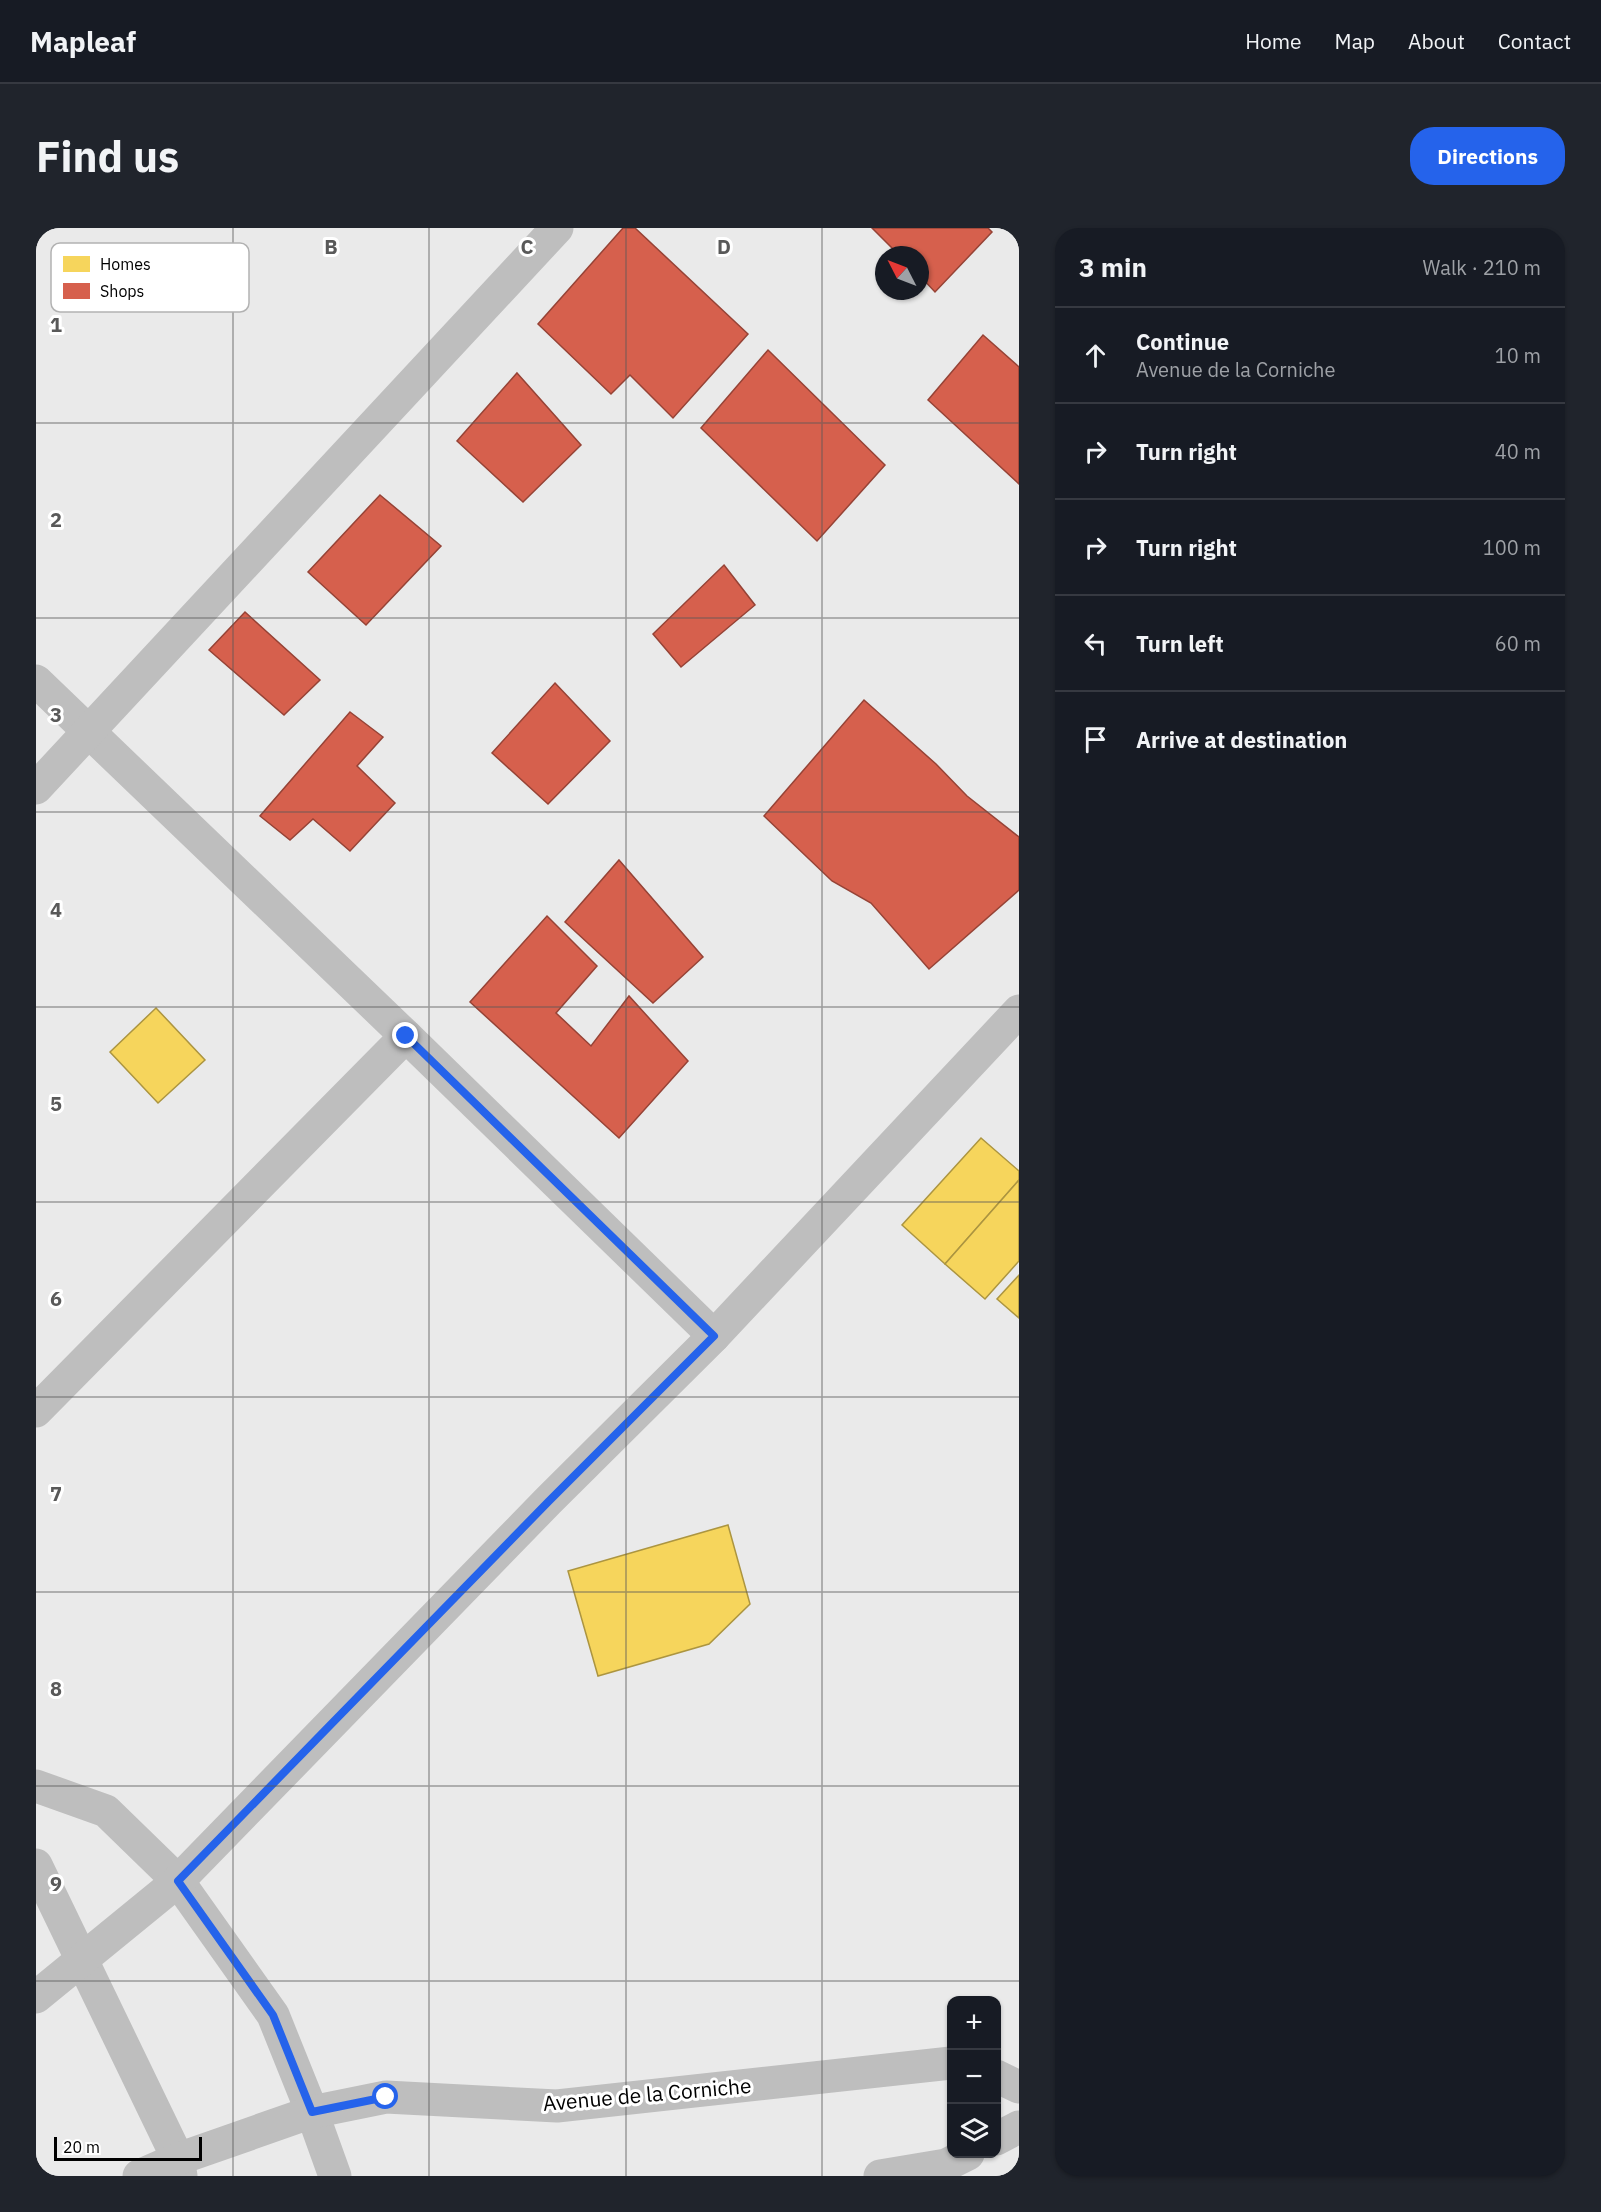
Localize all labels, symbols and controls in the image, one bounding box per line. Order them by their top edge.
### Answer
text: Mapleaf [30,23,136,60]
text: Home [1245,27,1302,55]
text: Map [1335,27,1375,55]
text: About [1408,27,1465,55]
text: Contact [1498,27,1571,55]
button: Directions [1410,127,1565,185]
text: Find us [36,129,179,184]
text: B [324,233,338,260]
text: C [520,233,534,260]
text: D [717,233,731,260]
legend [51,243,249,312]
north arrow [875,246,929,300]
text: 3 min [1079,250,1147,284]
text: Homes [100,254,151,274]
text: Walk · 210 m [1423,254,1541,281]
text: Shops [100,281,144,301]
text: 1 [50,311,62,338]
text: Continue [1136,327,1229,356]
icon: ahead [1079,339,1112,372]
text: 10 m [1495,342,1541,369]
text: Avenue de la Corniche [1136,356,1335,383]
icon: right [1079,435,1112,468]
text: Turn right [1136,437,1237,466]
text: 40 m [1495,438,1541,465]
text: 2 [50,506,62,533]
icon: right [1079,531,1112,564]
text: Turn right [1136,533,1237,562]
text: 100 m [1483,534,1541,561]
icon: left [1079,627,1112,660]
text: Turn left [1136,629,1224,658]
text: 60 m [1495,630,1541,657]
text: 3 [50,701,62,728]
icon: arrive [1079,723,1112,756]
text: Arrive at destination [1136,725,1347,754]
text: 4 [50,896,62,923]
route end [392,1022,418,1048]
text: 5 [50,1090,62,1117]
text: 6 [50,1285,62,1312]
text: 7 [50,1480,62,1507]
text: 8 [50,1675,62,1702]
text: 9 [50,1870,62,1897]
map controls [947,1996,1001,2158]
button: + [947,1996,1001,2050]
button: − [947,2050,1001,2104]
street label: Avenue de la Corniche [542,2071,752,2117]
route start [372,2083,398,2109]
button: layers [947,2104,1001,2158]
scale bar [54,2134,202,2162]
text: 20 m [63,2137,100,2157]

